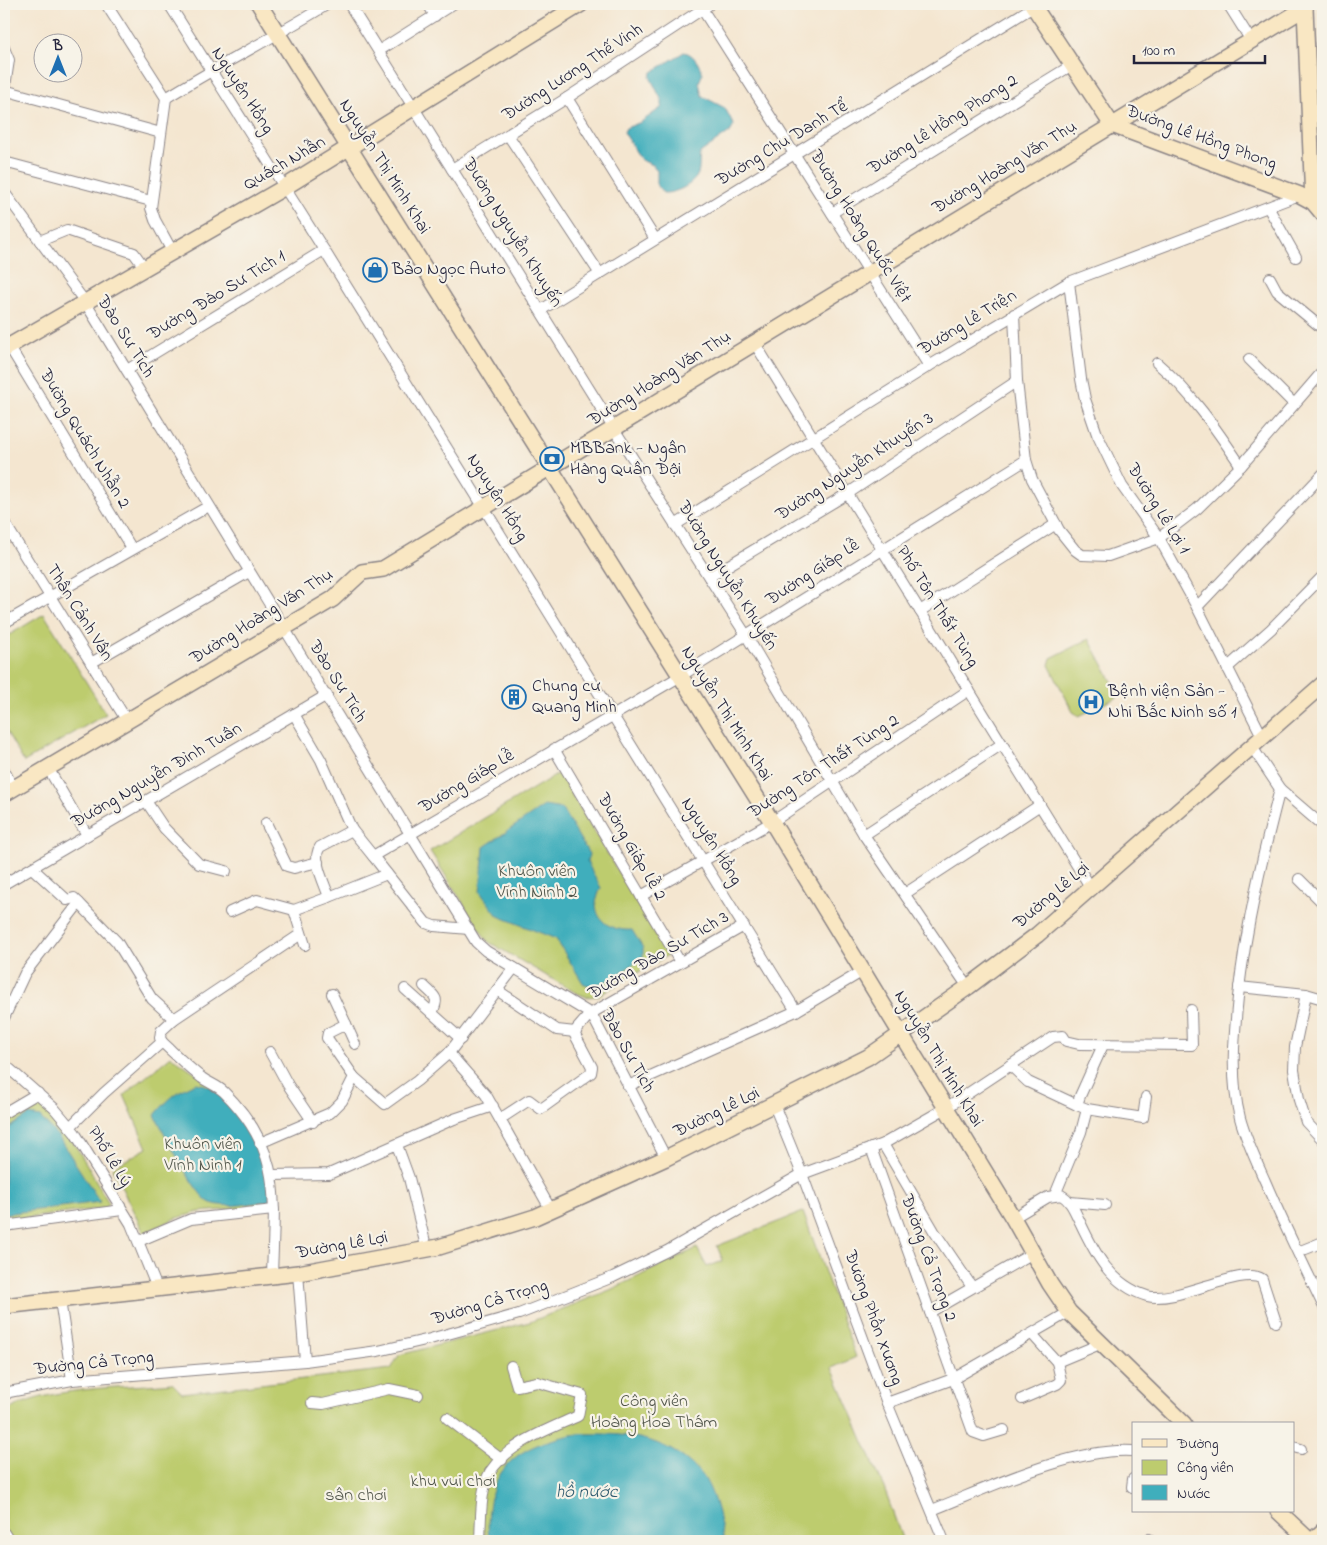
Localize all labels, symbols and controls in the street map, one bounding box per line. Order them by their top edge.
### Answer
street label: Đường Lương Thế Vinh [497,18,649,130]
north arrow [32,32,82,82]
scale bar [1134,32,1266,64]
text: B [52,36,63,57]
text: 100 m [1142,40,1175,62]
street label: Nguyên Hồng [203,42,280,140]
street label: Đường Lê Hồng Phong 2 [862,68,1024,183]
street label: Nguyễn Thị Minh Khai [331,94,436,240]
street label: Đường Chu Danh Tể [710,94,854,195]
street label: Đường Lê Hồng Phong [1121,98,1280,178]
street label: Đường Hoàng Văn Thụ [927,114,1083,223]
street label: Quách Nhẫn [239,130,331,198]
street label: Đường Hoàng Quốc Việt [801,145,918,309]
street label: Đường Nguyễn Khuyến [454,152,569,313]
street label: Đường Đào Sư Tích 1 [142,244,292,349]
shop icon: Bảo Ngọc Auto [362,257,388,283]
place label: Bảo Ngọc Auto [391,257,506,284]
street label: Đường Lê Triện [913,283,1023,364]
street label: Đào Sư Tích [89,290,161,383]
street label: Đường Hoàng Văn Thụ [582,324,737,435]
street label: Đường Quách Nhẫn 2 [31,363,136,514]
street label: Đường Nguyễn Khuyến 3 [770,406,940,529]
place label: MBBank - Ngân Hàng Quân Đội [570,436,686,484]
bank icon: MBBank - Ngân Hàng Quân Đội [539,446,565,472]
street label: Nguyên Hồng [459,449,534,548]
street label: Đường Lê Lợi 1 [1118,458,1196,560]
street label: Đường Nguyễn Khuyến [669,495,784,656]
street label: Đường Giáp Lễ [760,532,866,614]
street label: Phố Tôn Thất Tùng [888,541,985,674]
street label: Thân Cảnh Vân [39,559,119,667]
street label: Đường Hoàng Văn Thụ [184,562,339,673]
street label: Đào Sư Tích [301,635,373,728]
street label: Nguyễn Thị Minh Khai [673,641,778,787]
place label: Chung cư Quang Minh [532,674,617,722]
place label: Bệnh viện Sản - Nhi Bắc Ninh số 1 [1107,679,1237,726]
building icon: Chung cư Quang Minh [501,684,527,710]
hospital icon: Bệnh viện Sản - Nhi Bắc Ninh số 1 [1078,689,1104,715]
street label: Đường Tôn Thất Tùng 2 [742,708,905,827]
street label: Đường Nguyễn Đình Tuân [66,716,248,837]
street label: Đường Giáp Lễ [414,743,521,822]
street label: Đường Giáp Lễ 2 [588,788,672,906]
street label: Nguyên Hồng [673,793,748,892]
street label: Đường Lê Lợi [1007,856,1097,937]
park label: Khuôn viên Vĩnh Ninh 2 [496,859,577,906]
street label: Đường Đào Sư Tích 3 [583,905,735,1008]
street label: Nguyễn Thị Minh Khai [886,986,989,1133]
street label: Đào Sư Tích [593,1003,661,1098]
street label: Đường Lê Lợi [669,1081,765,1146]
street label: Phố Lê Lý [80,1121,138,1193]
park label: Khuôn viên Vĩnh Ninh 1 [163,1132,242,1179]
street label: Đường Cả Trọng 2 [892,1190,963,1326]
street label: Đường Lê Lợi [293,1225,390,1268]
street label: Đường Phồn Xương [835,1246,909,1389]
street label: Đường Cả Trọng [428,1273,551,1334]
street label: Đường Cả Trọng [32,1345,155,1384]
park label: Công viên Hoàng Hoa Thám [591,1389,717,1437]
legend [1132,1422,1294,1512]
text: Đường [1176,1433,1219,1456]
text: Công viên [1177,1457,1234,1480]
park label: khu vui chơi [410,1469,496,1495]
water label: hồ nước [555,1479,619,1506]
park label: sân chơi [325,1483,387,1509]
text: Nước [1177,1483,1210,1505]

